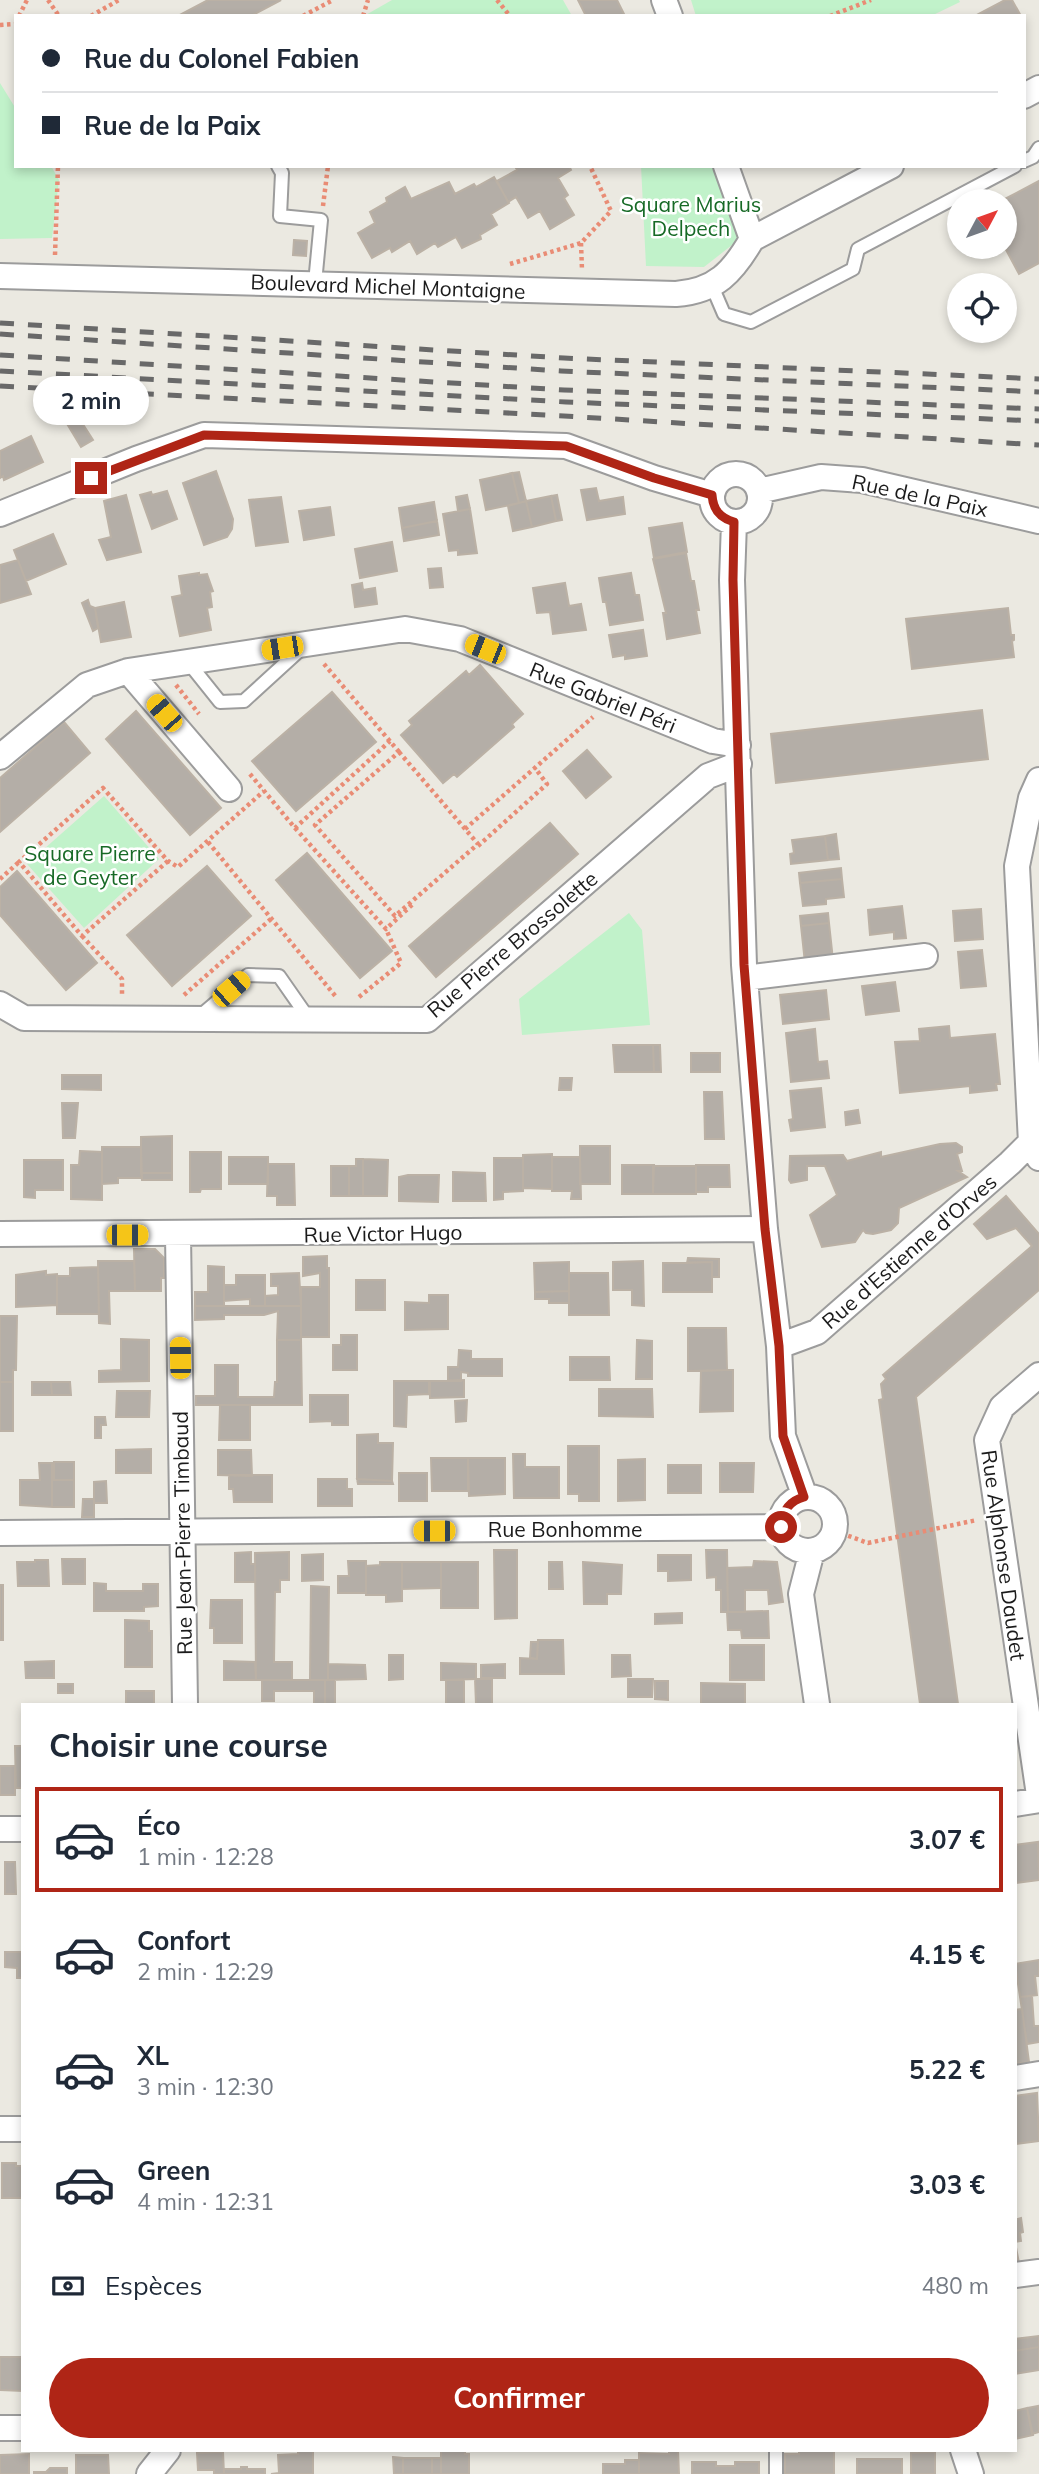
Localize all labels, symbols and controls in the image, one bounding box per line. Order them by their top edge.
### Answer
text: Rue du Colonel Fabien [84,42,359,75]
text: Rue de la Paix [84,109,261,142]
north arrow [947,189,1017,259]
map controls [947,189,1017,343]
park label: Square Marius Delpech [621,191,761,241]
street label: Boulevard Michel Montaigne [250,268,526,304]
button: locate [947,273,1017,343]
callout: 2 min [33,377,149,426]
text: 2 min [61,386,121,415]
route end [75,462,107,494]
street label: Rue de la Paix [850,468,990,522]
car [462,631,509,667]
car [260,634,305,662]
street label: Rue Gabriel Péri [526,656,680,738]
car [143,690,186,736]
park label: Square Pierre de Geyter [24,840,156,890]
street label: Rue Pierre Brossolette [422,865,602,1023]
car [209,967,254,1011]
street label: Rue d'Estienne d'Orves [816,1168,1002,1334]
street label: Rue Victor Hugo [303,1219,463,1247]
car [107,1225,149,1246]
car [170,1337,191,1379]
street label: Rue Jean-Pierre Timbaud [167,1411,197,1655]
street label: Rue Alphonse Daudet [976,1448,1032,1662]
route start [765,1511,797,1543]
street label: Rue Bonhomme [488,1516,642,1542]
car [414,1521,456,1542]
text: Choisir une course [49,1725,328,1765]
icon: car [53,1808,116,1871]
text: Éco [137,1809,181,1842]
text: 3.07 € [909,1823,985,1856]
text: 1 min · 12:28 [137,1842,274,1871]
icon: car [53,1923,116,1986]
text: Confort [137,1924,230,1957]
text: 4.15 € [909,1938,985,1971]
text: 2 min · 12:29 [137,1957,274,1986]
icon: car [53,2038,116,2101]
text: XL [137,2039,169,2072]
text: 5.22 € [909,2053,985,2086]
text: 3 min · 12:30 [137,2072,274,2101]
icon: car [53,2153,116,2216]
text: Green [137,2154,210,2187]
text: 3.03 € [909,2168,985,2201]
text: 4 min · 12:31 [137,2187,274,2216]
icon: cash [49,2267,87,2305]
text: Espèces [105,2269,202,2302]
text: 480 m [921,2271,989,2300]
button: Confirmer [49,2358,989,2438]

